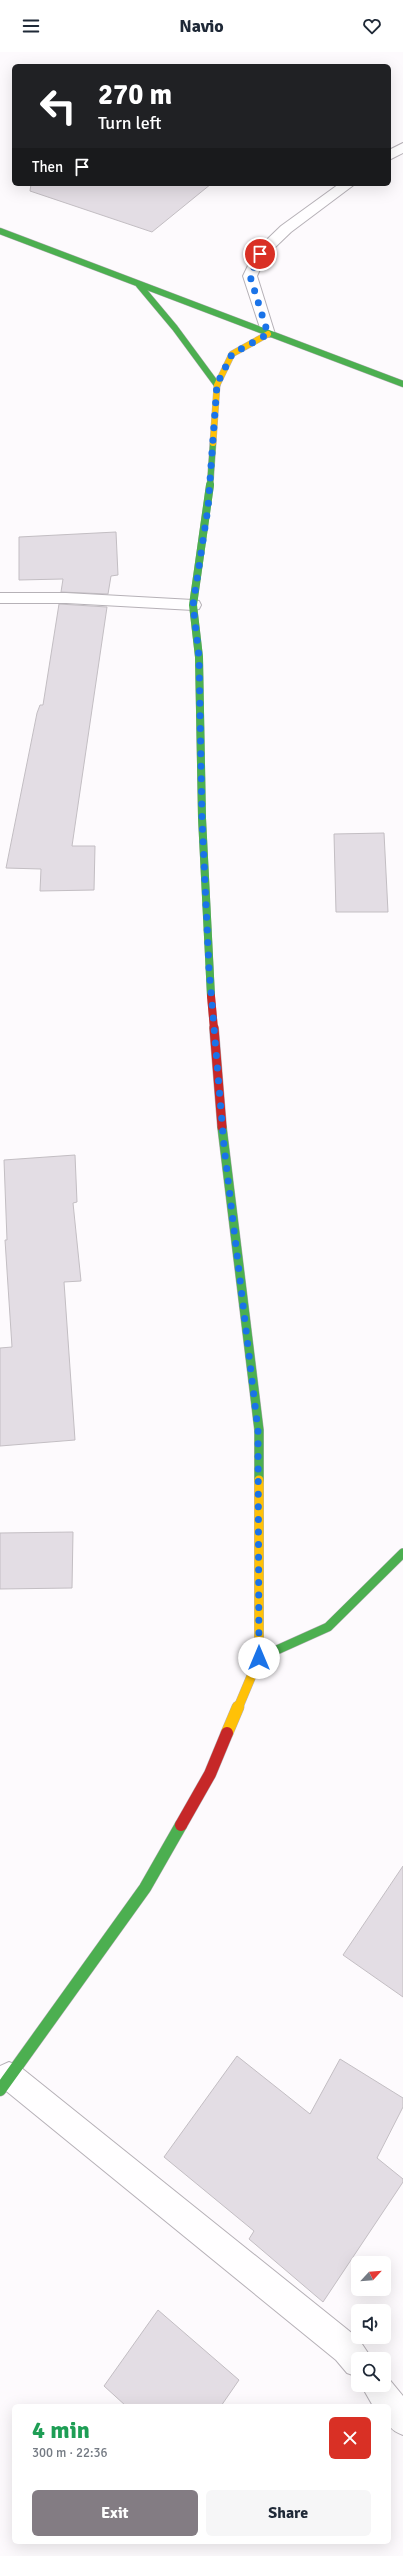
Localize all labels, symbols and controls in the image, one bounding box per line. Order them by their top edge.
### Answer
icon: menu [20,15,42,37]
text: Navio [179,15,224,37]
icon: heart [361,15,383,37]
text: 270 m [98,78,172,112]
icon: left [32,80,84,132]
text: Turn left [98,112,161,134]
icon: arrive [71,156,93,178]
text: Then [32,158,63,176]
pin [243,237,277,271]
icon: arrive [249,243,271,265]
position arrow [238,1637,280,1679]
north arrow [351,2256,391,2296]
map controls [351,2256,391,2392]
button: sound [351,2304,391,2344]
button: search [351,2352,391,2392]
text: 4 min [32,2415,90,2445]
button: close [329,2417,371,2459]
text: 300 m · 22:36 [32,2445,108,2461]
button: Exit [32,2490,198,2536]
button: Share [206,2490,371,2536]

